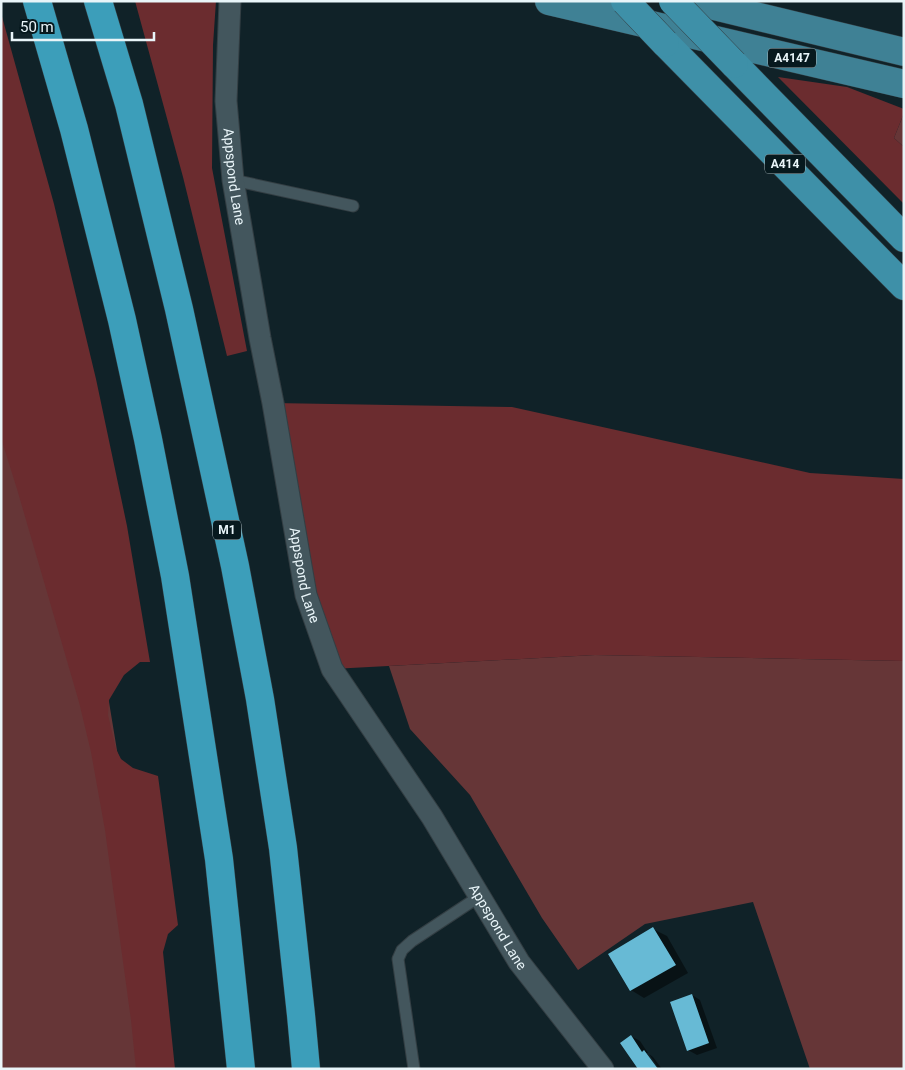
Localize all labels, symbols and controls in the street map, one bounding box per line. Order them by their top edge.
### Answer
scale bar [12,10,155,42]
text: 50 m [20,18,54,36]
road number: A4147 [768,48,816,68]
street label: Appspond Lane [220,127,249,226]
road number: A414 [765,154,805,173]
road number: M1 [213,520,241,540]
street label: Appspond Lane [287,526,323,625]
street label: Appspond Lane [466,881,530,973]

